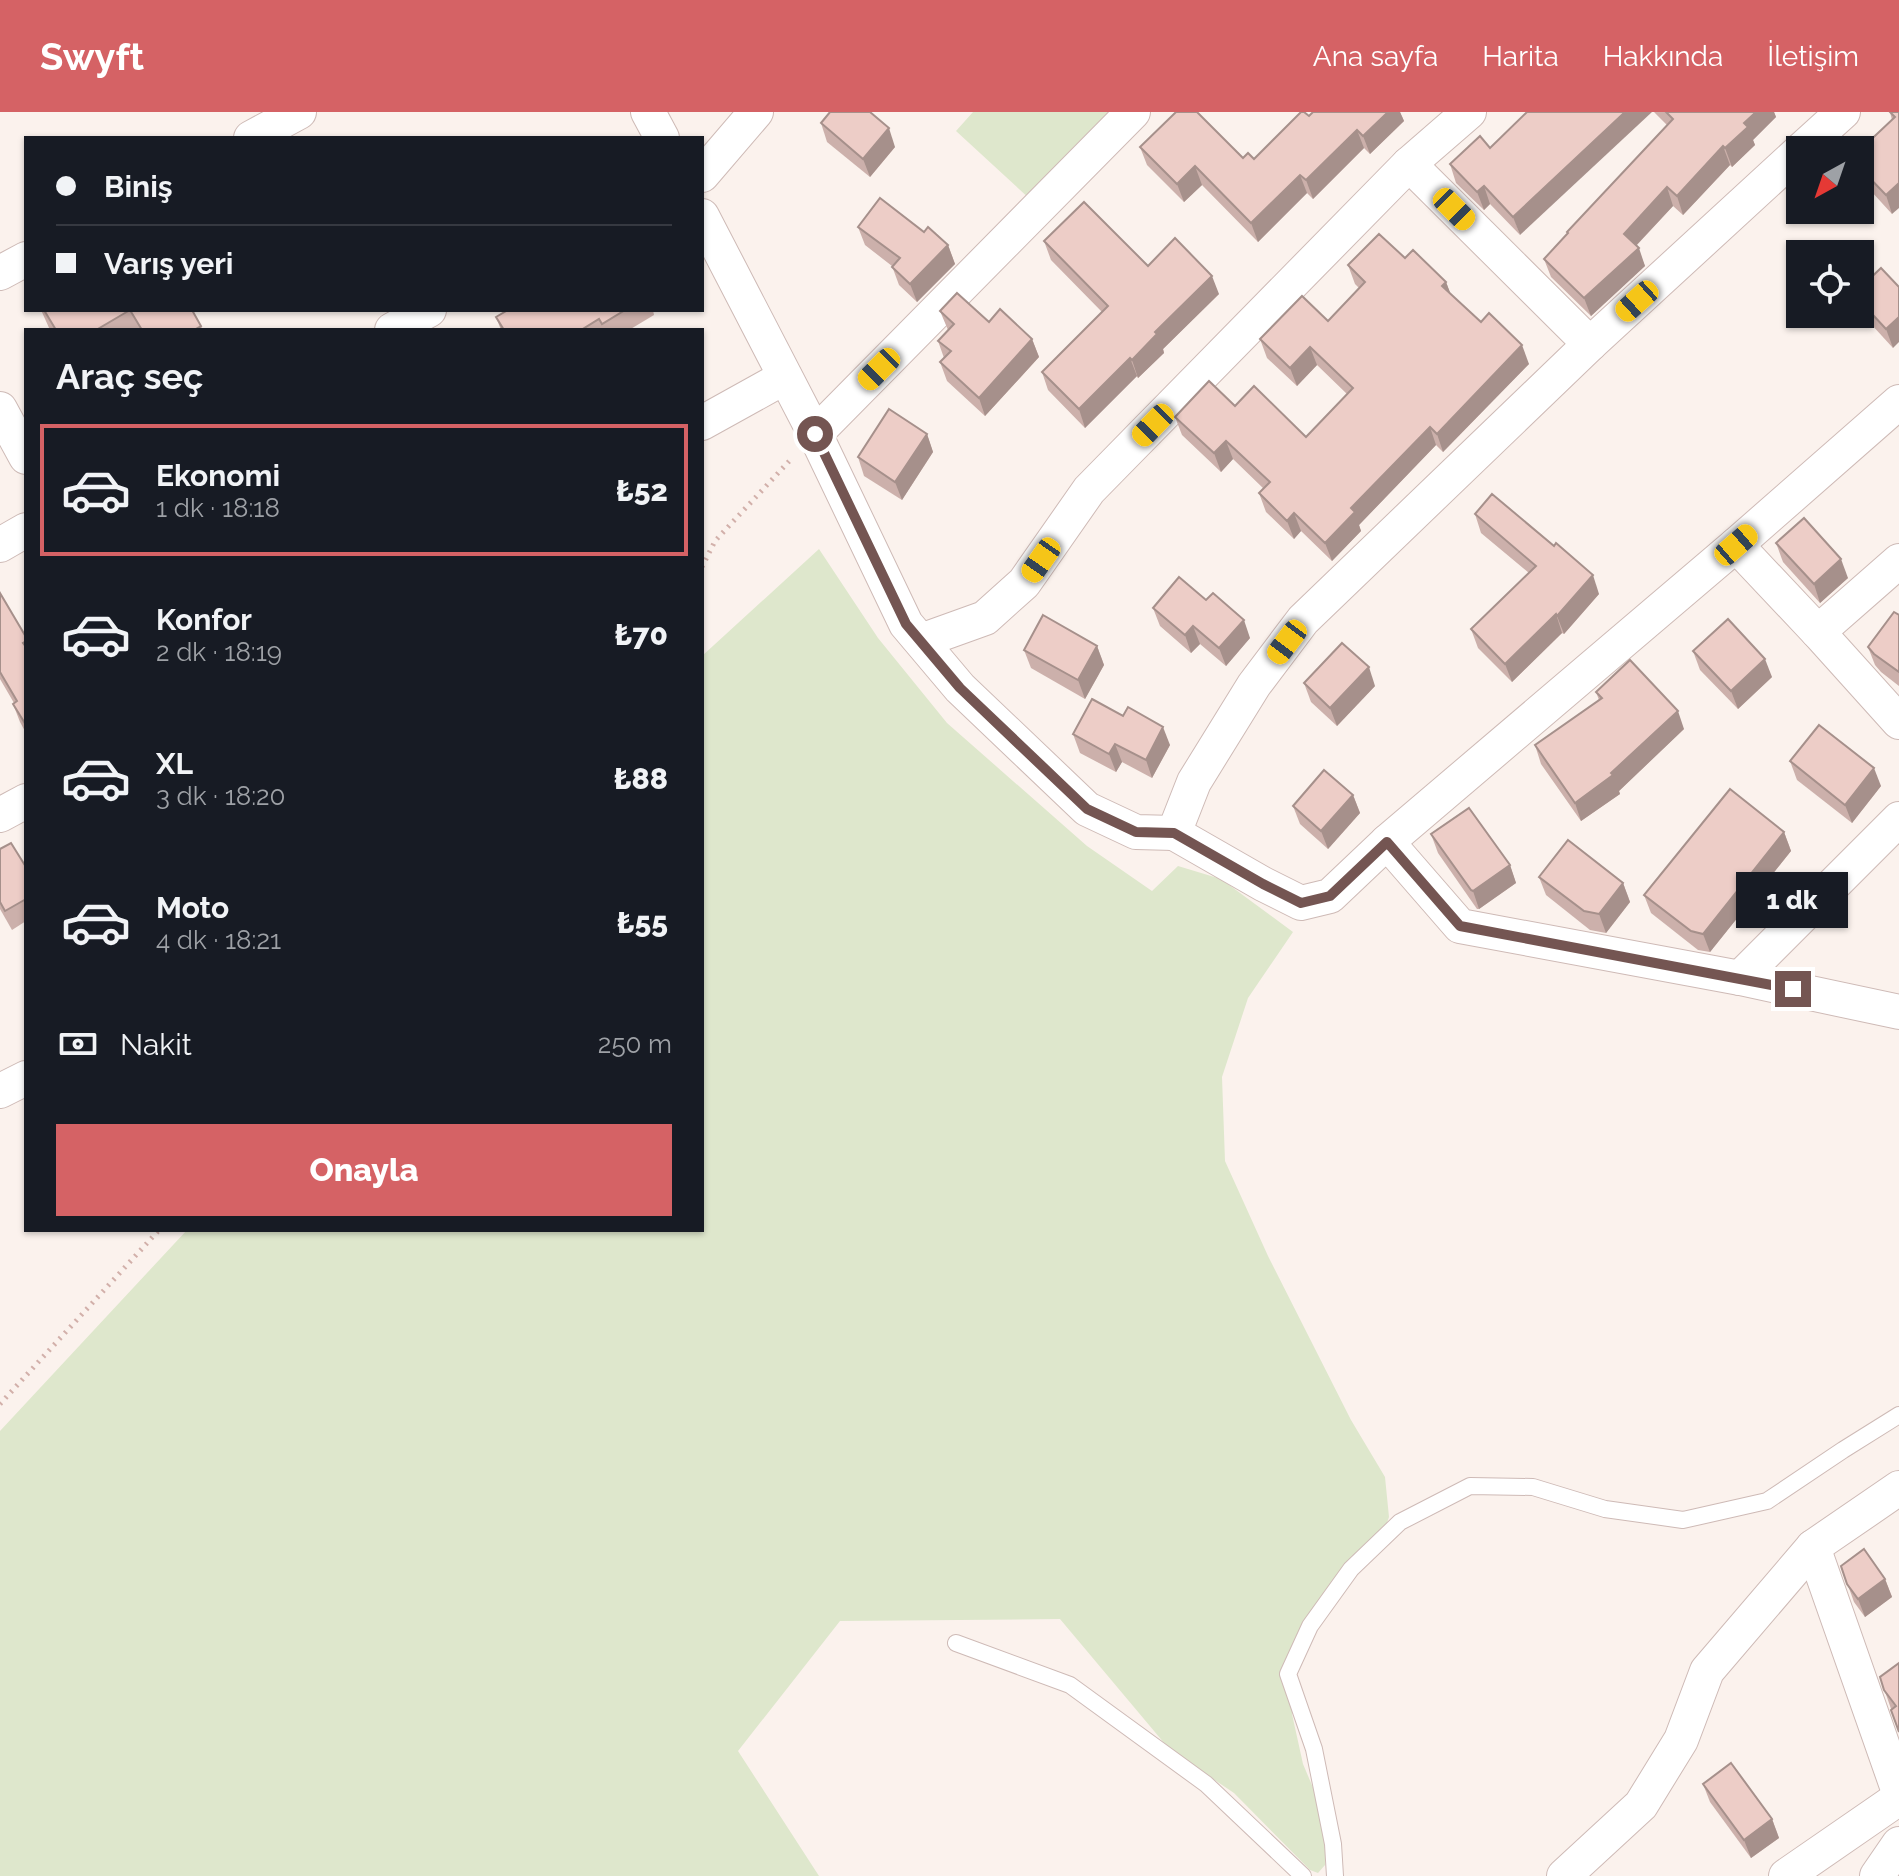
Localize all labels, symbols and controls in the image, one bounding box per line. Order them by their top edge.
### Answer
text: Swyft [40,34,144,79]
text: Ana sayfa [1313,40,1438,73]
text: Harita [1482,40,1559,73]
text: Hakkında [1603,40,1723,73]
text: İletişim [1767,40,1859,73]
north arrow [1786,136,1874,224]
map controls [1786,136,1874,328]
text: Biniş [104,169,173,204]
car [1429,184,1479,234]
button: locate [1786,240,1874,328]
text: Varış yeri [104,246,233,281]
car [1611,276,1663,326]
car [854,344,904,394]
text: Araç seç [56,355,203,397]
car [1128,399,1178,451]
route start [797,416,833,452]
icon: car [60,454,132,526]
text: Ekonomi [156,458,280,493]
text: ₺52 [616,473,668,508]
text: 1 dk · 18:18 [156,493,280,523]
car [1710,520,1762,570]
car [1017,533,1065,587]
icon: car [60,598,132,670]
text: Konfor [156,602,252,637]
car [1263,616,1311,668]
text: ₺70 [614,617,668,652]
text: 2 dk · 18:19 [156,637,282,667]
icon: car [60,742,132,814]
text: XL [156,746,193,781]
text: ₺88 [614,761,668,796]
text: 3 dk · 18:20 [156,781,286,811]
callout: 1 dk [1737,873,1849,929]
text: 1 dk [1766,885,1818,915]
icon: car [60,886,132,958]
text: Moto [156,890,229,925]
text: ₺55 [617,905,668,940]
text: 4 dk · 18:21 [156,925,281,955]
route end [1775,971,1811,1007]
icon: cash [56,1022,100,1066]
text: Nakit [120,1027,192,1062]
text: 250 m [598,1029,672,1059]
button: Onayla [56,1124,672,1216]

